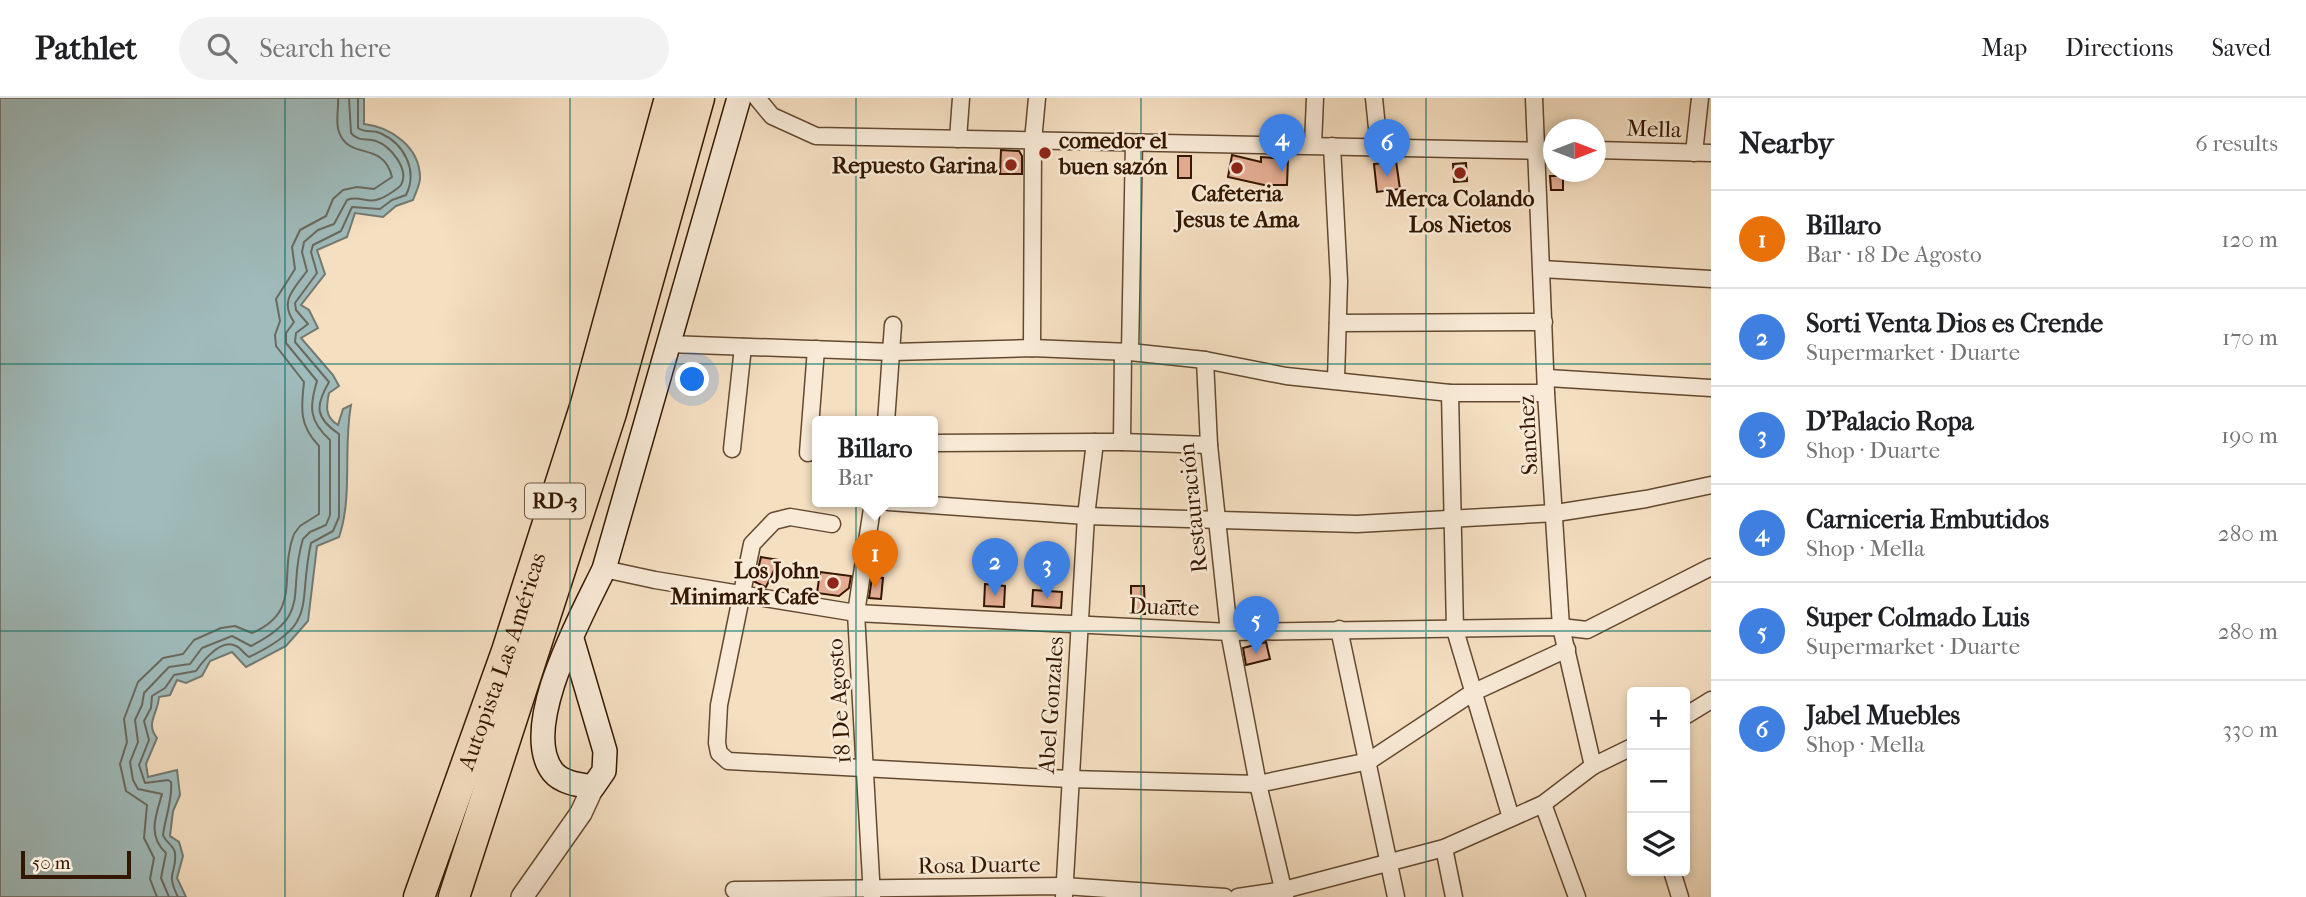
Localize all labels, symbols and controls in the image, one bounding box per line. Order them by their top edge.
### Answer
search box [179,17,669,80]
text: Pathlet [35,29,137,68]
icon: search [203,29,241,67]
text: Search here [259,33,391,64]
text: Map [1981,34,2027,62]
text: Directions [2065,34,2173,62]
text: Saved [2211,34,2271,62]
pin: 4 [1259,114,1305,172]
street label: Mella [1626,115,1683,143]
pin: 6 [1364,119,1410,177]
north arrow [1543,119,1606,182]
text: Nearby [1739,126,1834,161]
place label: comedor el buen sazón [1058,127,1168,180]
text: 6 results [2195,130,2278,157]
marker: comedor el buen sazón [1037,145,1053,161]
place label: Repuesto Garina [832,152,998,179]
marker: Repuesto Garina [1003,157,1019,173]
marker: Cafeteria Jesus te Ama [1229,160,1245,176]
marker: Merca Colando Los Nietos [1452,165,1468,181]
place label: Cafeteria Jesus te Ama [1173,180,1300,233]
place label: Merca Colando Los Nietos [1386,185,1535,238]
text: Billaro [1806,210,1881,241]
text: 1 [1758,226,1766,253]
text: 120 m [2221,226,2278,253]
text: Bar · 18 De Agosto [1806,241,1982,268]
text: Sorti Venta Dios es Crende [1806,308,2103,339]
text: 2 [1756,324,1768,351]
text: 170 m [2222,324,2278,351]
text: Supermarket · Duarte [1806,339,2020,366]
your location [675,362,709,396]
street label: Sanchez [1512,394,1544,476]
text: D'Palacio Ropa [1806,406,1974,437]
popup [812,416,938,507]
text: 3 [1757,422,1767,449]
text: 190 m [2221,422,2278,449]
text: Billaro [837,433,913,464]
text: Shop · Duarte [1806,437,1940,464]
street label: Restauración [1173,441,1213,574]
text: Bar [837,464,873,491]
road number: RD-3 [525,484,585,518]
text: Carniceria Embutidos [1806,504,2049,535]
text: 4 [1755,520,1769,547]
text: 280 m [2218,520,2278,547]
pin: 1 [852,530,898,588]
text: Shop · Mella [1806,535,1925,562]
pin: 2 [972,538,1018,596]
pin: 3 [1024,541,1070,599]
street label: Autopista Las Américas [452,549,551,774]
place label: Los John Minimark Cafe [670,557,820,610]
marker: Los John Minimark Cafe [825,575,841,591]
street label: Duarte [1128,592,1200,622]
pin: 5 [1233,596,1279,654]
text: Super Colmado Luis [1806,602,2030,633]
text: 5 [1757,618,1767,645]
text: 280 m [2218,618,2278,645]
text: Supermarket · Duarte [1806,633,2020,660]
street label: Abel Gonzales [1033,635,1069,776]
street label: 18 De Agosto [821,637,857,765]
map controls [1627,687,1690,876]
button: + [1627,687,1690,750]
text: Jabel Muebles [1806,700,1960,731]
text: 6 [1756,716,1768,743]
text: 330 m [2222,716,2278,743]
text: Shop · Mella [1806,731,1925,758]
button: − [1627,750,1690,813]
button: layers [1627,813,1690,876]
scale bar [21,848,131,880]
street label: Rosa Duarte [917,850,1041,880]
text: 50 m [32,852,71,874]

